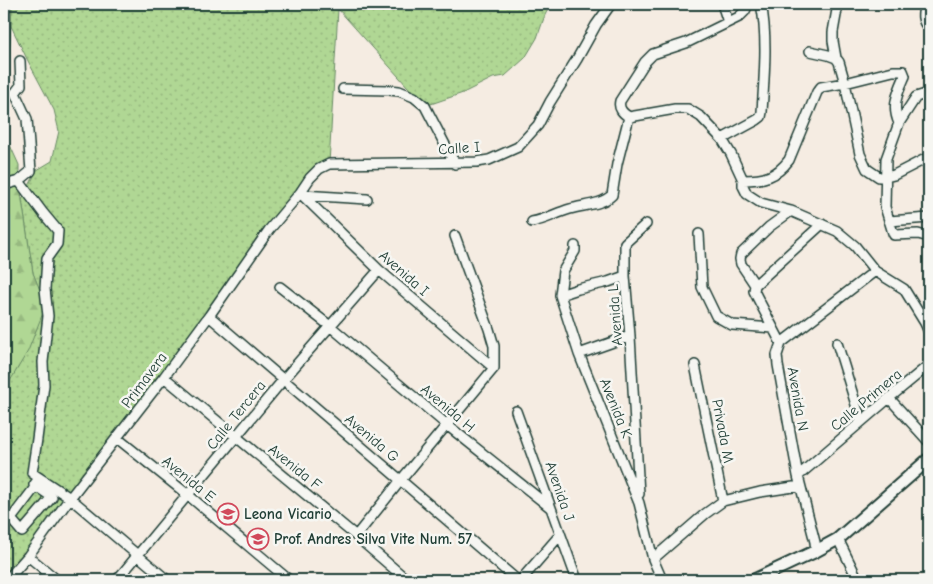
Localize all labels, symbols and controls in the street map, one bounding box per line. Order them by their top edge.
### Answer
street label: Calle I [437,138,481,158]
street label: Avenida I [375,246,433,300]
street label: Avenida L [604,283,626,347]
street label: Primavera [117,349,171,411]
street label: Calle Primera [827,365,905,435]
street label: Avenida N [784,366,812,432]
street label: Avenida K [596,375,636,441]
street label: Calle Tercera [203,377,269,453]
street label: Avenida H [417,380,479,436]
street label: Privada M [708,398,738,464]
street label: Avenida G [341,410,403,466]
street label: Avenida F [265,440,326,494]
street label: Avenida E [159,452,219,506]
street label: Avenida J [541,459,579,523]
school or university icon: Leona Vicario [216,502,240,526]
place label: Leona Vicario [244,505,332,523]
school or university icon: Prof. Andres Silva Vite Num. 57 [246,527,270,551]
place label: Prof. Andres Silva Vite Num. 57 [274,530,472,548]

